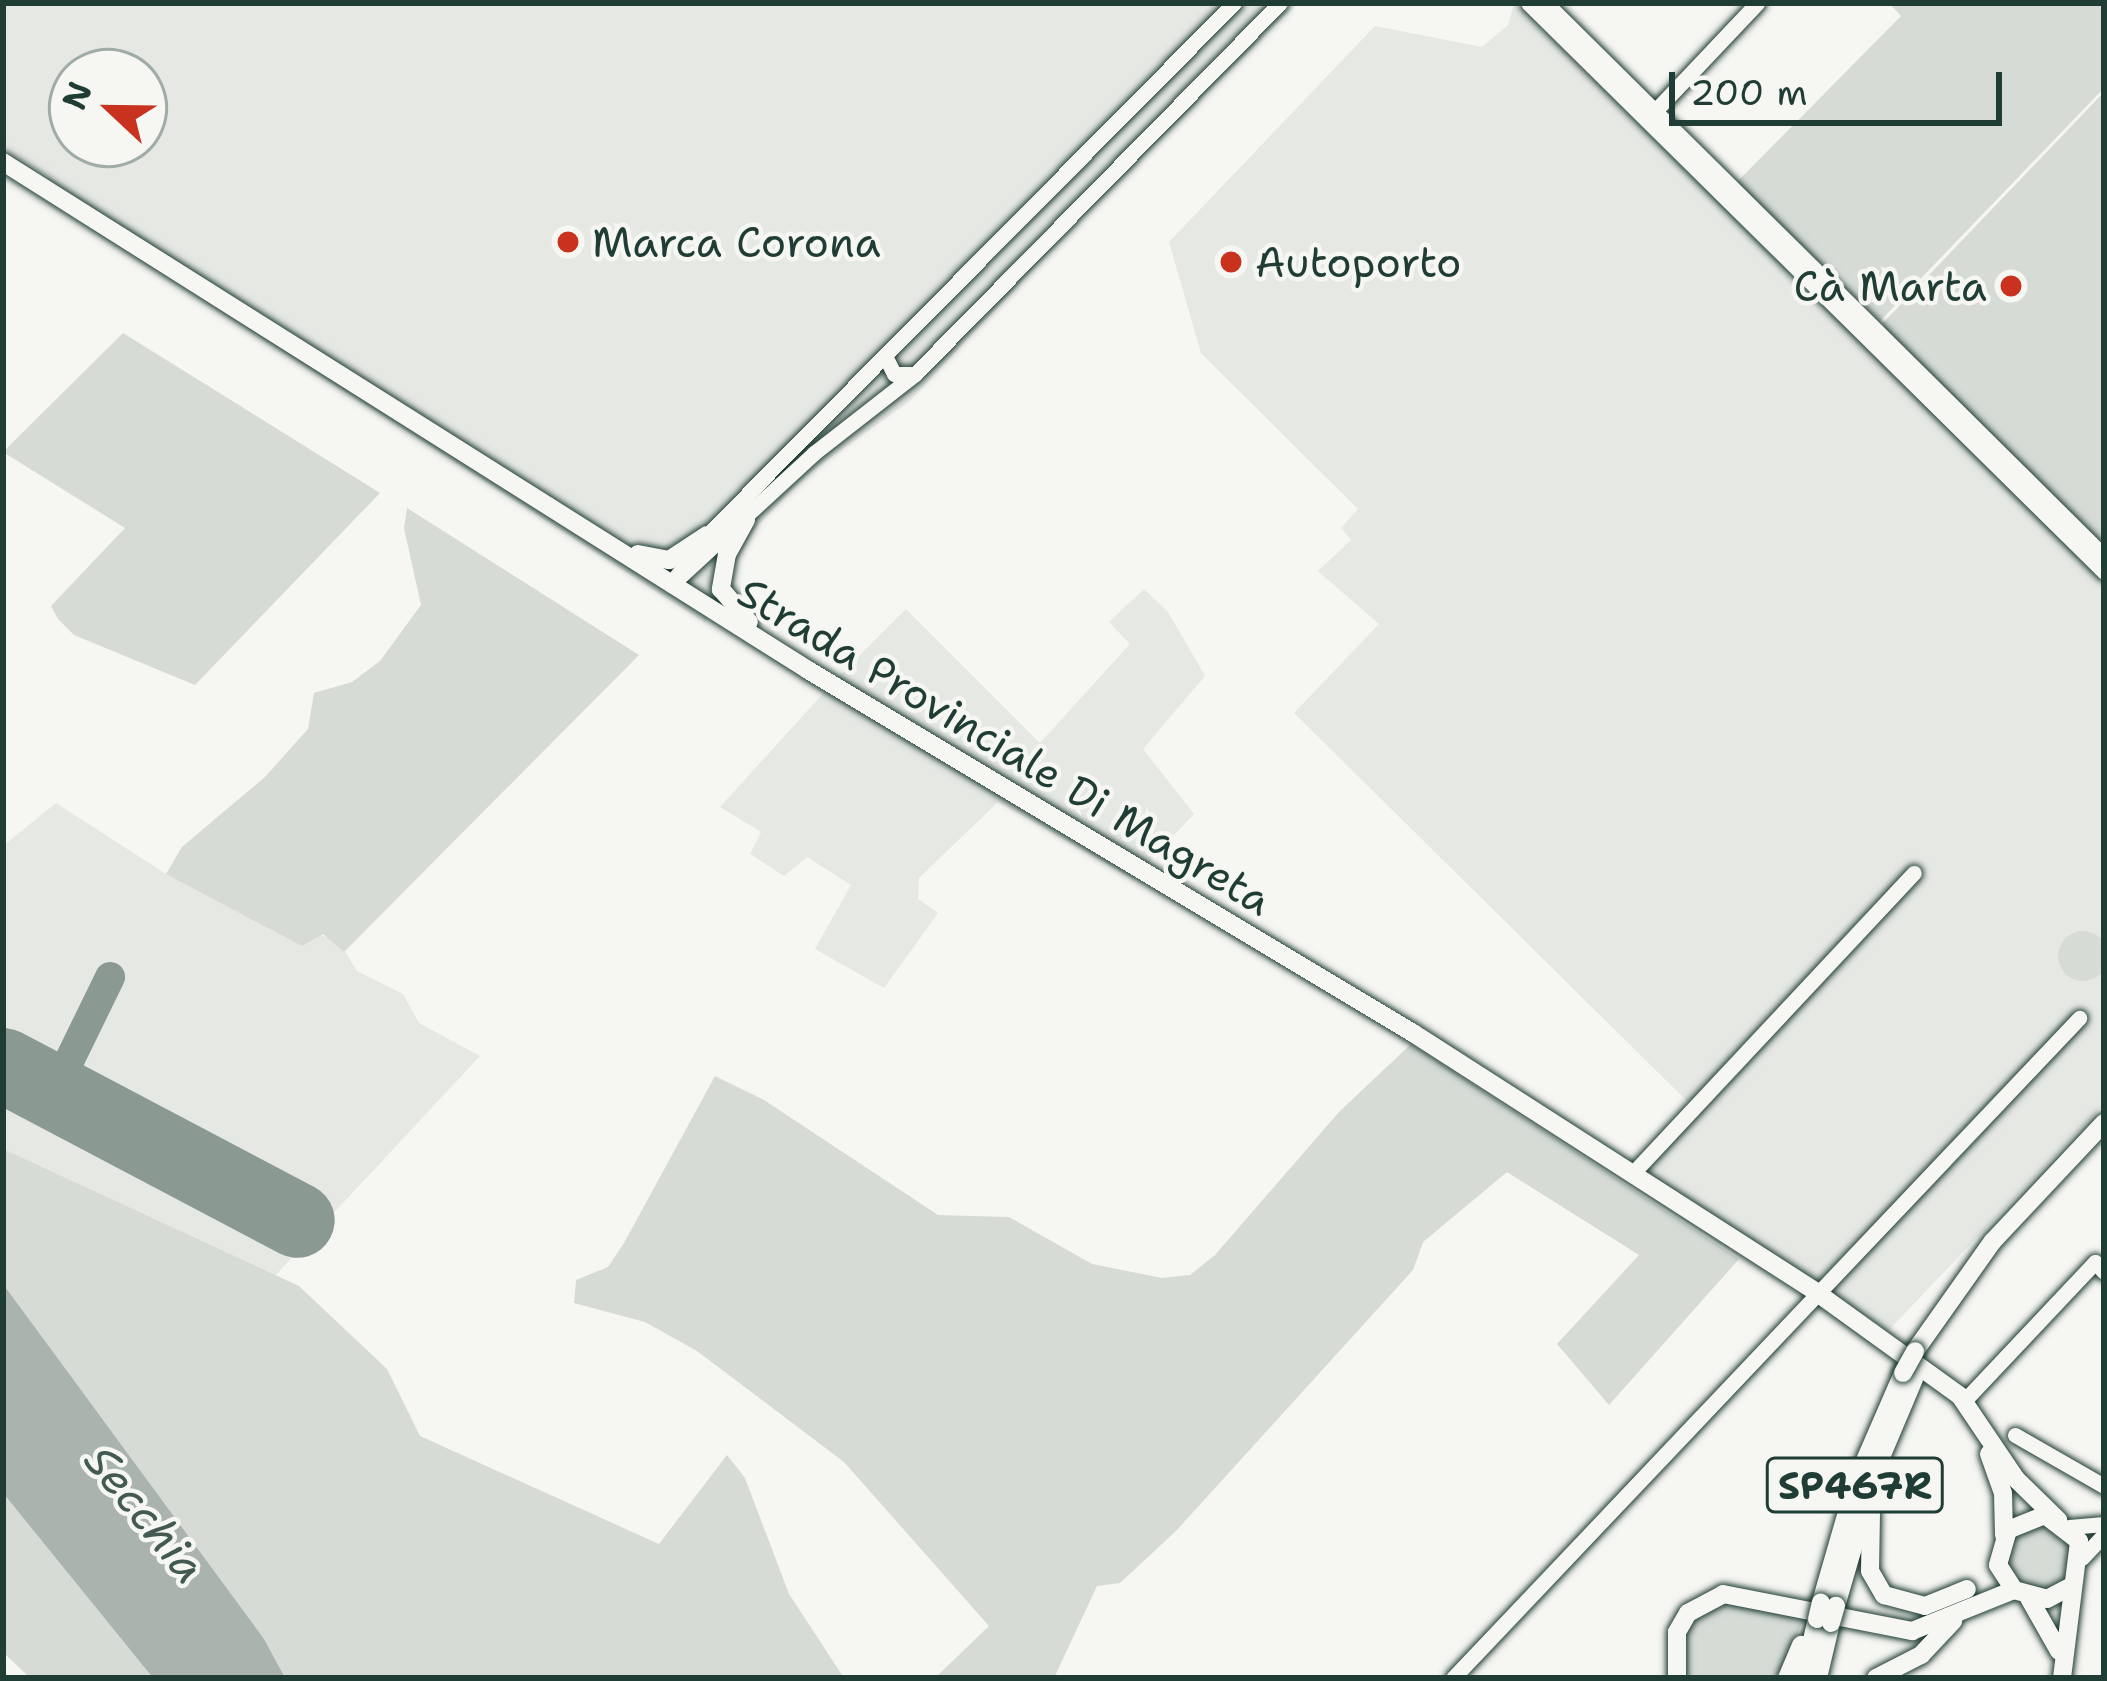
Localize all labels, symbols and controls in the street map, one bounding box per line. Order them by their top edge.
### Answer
north arrow [48,48,168,168]
scale bar [1675,48,2008,122]
text: 200 m [1690,68,1807,117]
text: N [51,75,103,116]
place label: Marca Corona [592,217,881,267]
marker: Marca Corona [555,229,581,255]
place label: Autoporto [1255,237,1461,287]
marker: Autoporto [1218,249,1244,275]
place label: Cà Marta [1793,261,1987,311]
marker: Cà Marta [1998,273,2024,299]
street label: Strada Provinciale Di Magreta [729,567,1281,925]
water label: Secchia [73,1434,217,1594]
road number: SP467R [1765,1452,1945,1518]

